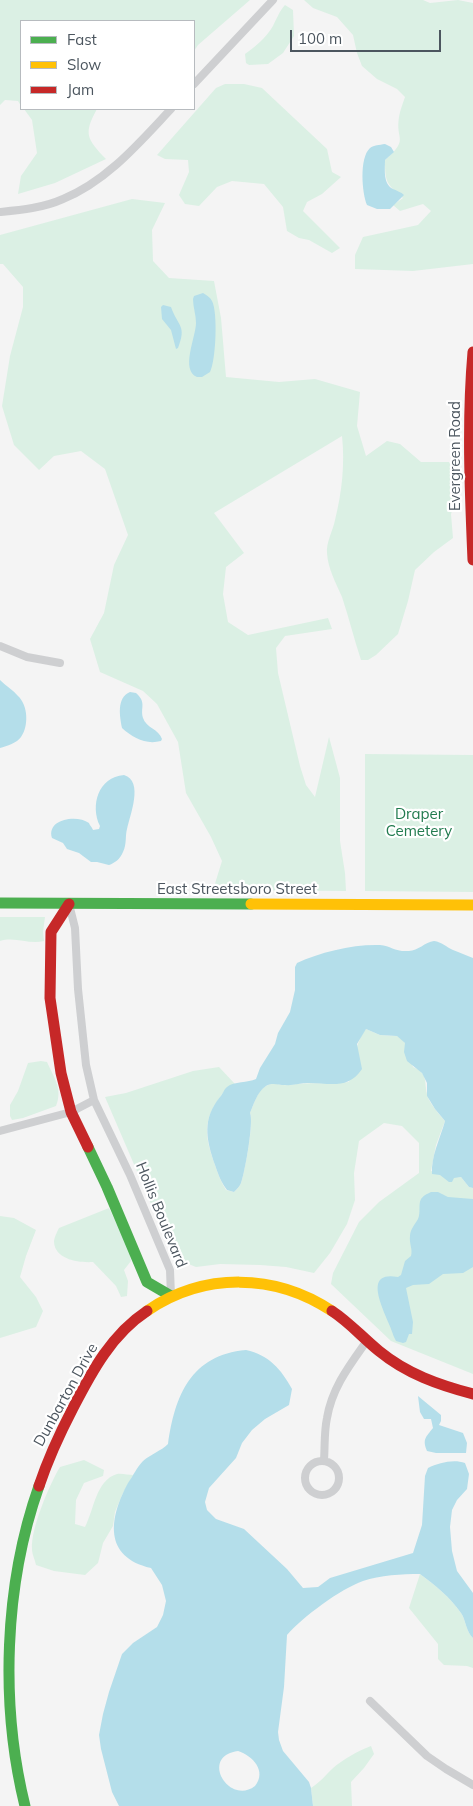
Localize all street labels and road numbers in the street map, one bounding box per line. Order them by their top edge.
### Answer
street label: Evergreen Road [446,401,464,511]
street label: East Streetsboro Street [157,880,317,898]
street label: Hollis Boulevard [132,1160,190,1270]
street label: Dunbarton Drive [30,1340,102,1450]

